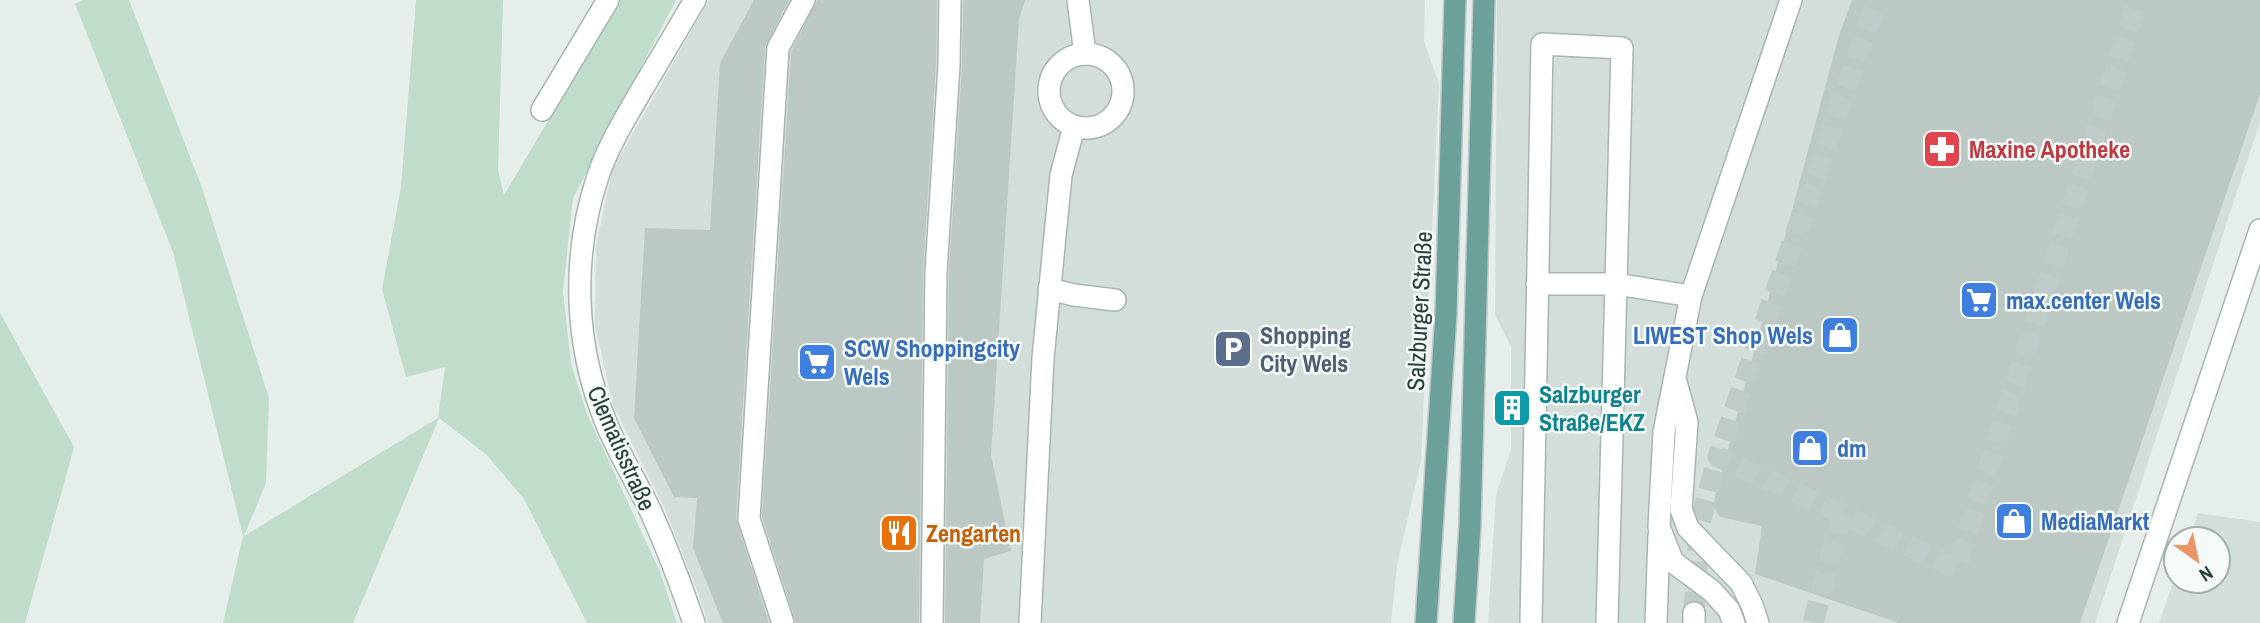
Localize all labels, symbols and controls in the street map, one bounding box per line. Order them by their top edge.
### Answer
pharmacy icon: Maxine Apotheke [1921,128,1963,170]
place label: Maxine Apotheke [1969,133,2130,165]
street label: Salzburger Straße [1399,230,1439,392]
supermarket icon: max.center Wels [1958,279,2000,321]
place label: max.center Wels [2006,284,2161,316]
shop icon: LIWEST Shop Wels [1819,314,1861,356]
place label: Shopping City Wels [1260,319,1351,379]
place label: LIWEST Shop Wels [1633,319,1813,351]
parking icon: Shopping City Wels [1212,328,1254,370]
place label: SCW Shoppingcity Wels [844,332,1020,392]
supermarket icon: SCW Shoppingcity Wels [796,341,838,383]
place label: Salzburger Straße/EKZ [1539,378,1645,438]
street label: Clematisstraße [580,381,664,515]
building icon: Salzburger Straße/EKZ [1491,387,1533,429]
shop icon: dm [1789,427,1831,469]
place label: dm [1837,432,1867,464]
shop icon: MediaMarkt [1993,500,2035,542]
place label: MediaMarkt [2041,505,2150,537]
restaurant icon: Zengarten [878,512,920,554]
place label: Zengarten [926,517,1021,549]
north arrow [2162,525,2232,595]
text: N [2194,560,2218,588]

